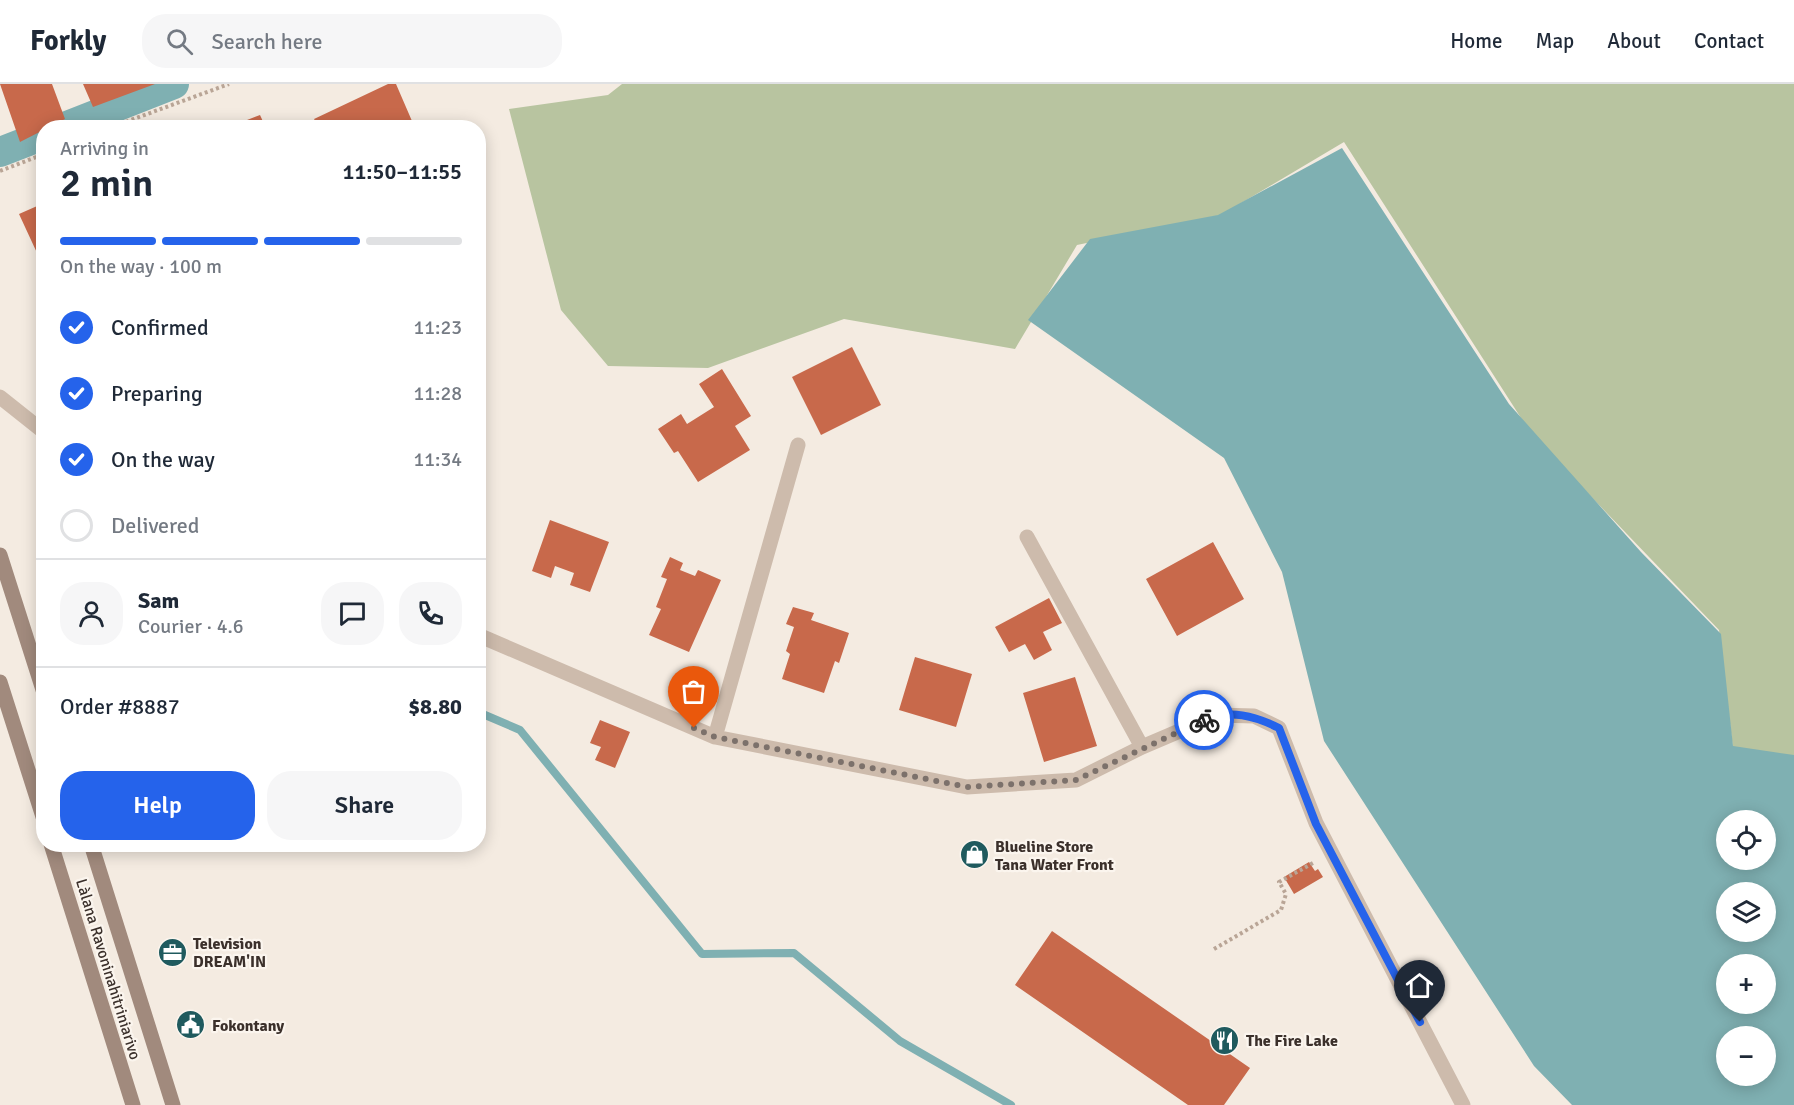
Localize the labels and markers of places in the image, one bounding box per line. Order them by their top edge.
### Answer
pin [668,666,719,728]
place label: Blueline Store Tana Water Front [995,837,1114,875]
shop icon: Blueline Store Tana Water Front [958,839,990,871]
place label: Television DREAM'IN [193,934,266,972]
office icon: Television DREAM'IN [156,936,188,968]
pin [1394,960,1445,1022]
public building icon: Fokontany [175,1009,207,1041]
place label: Fokontany [212,1016,284,1036]
restaurant icon: The Fire Lake [1209,1024,1241,1056]
place label: The Fire Lake [1246,1031,1338,1051]

